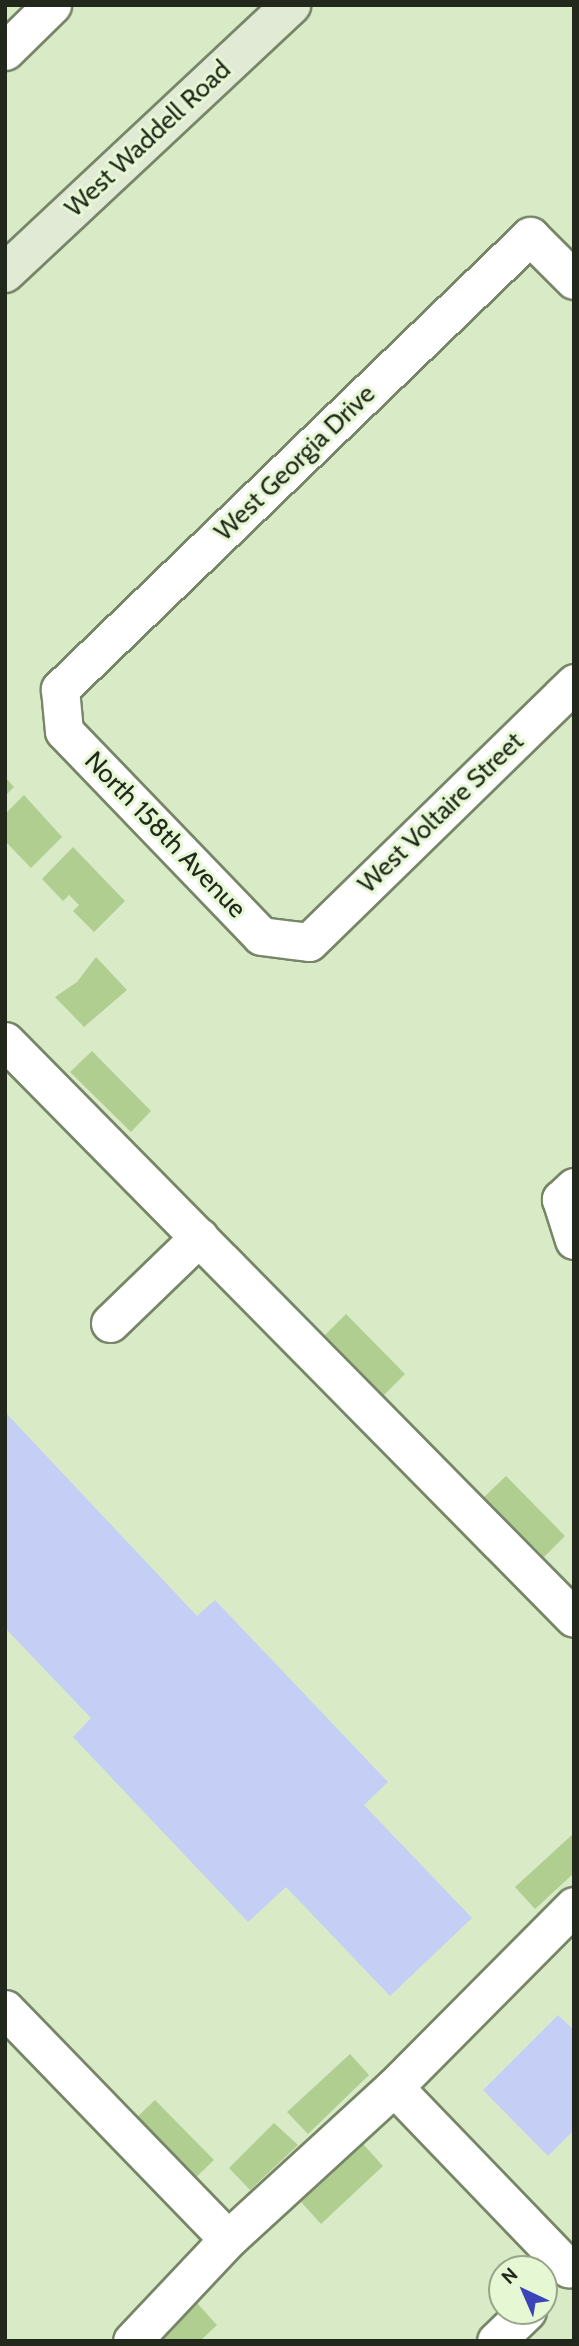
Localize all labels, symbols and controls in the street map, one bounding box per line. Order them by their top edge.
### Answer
street label: West Waddell Road [59,54,237,224]
street label: West Georgia Drive [208,379,382,547]
street label: West Voltaire Street [352,726,530,900]
street label: North 158th Avenue [78,746,252,924]
north arrow [488,2255,558,2325]
text: N [497,2263,522,2289]

